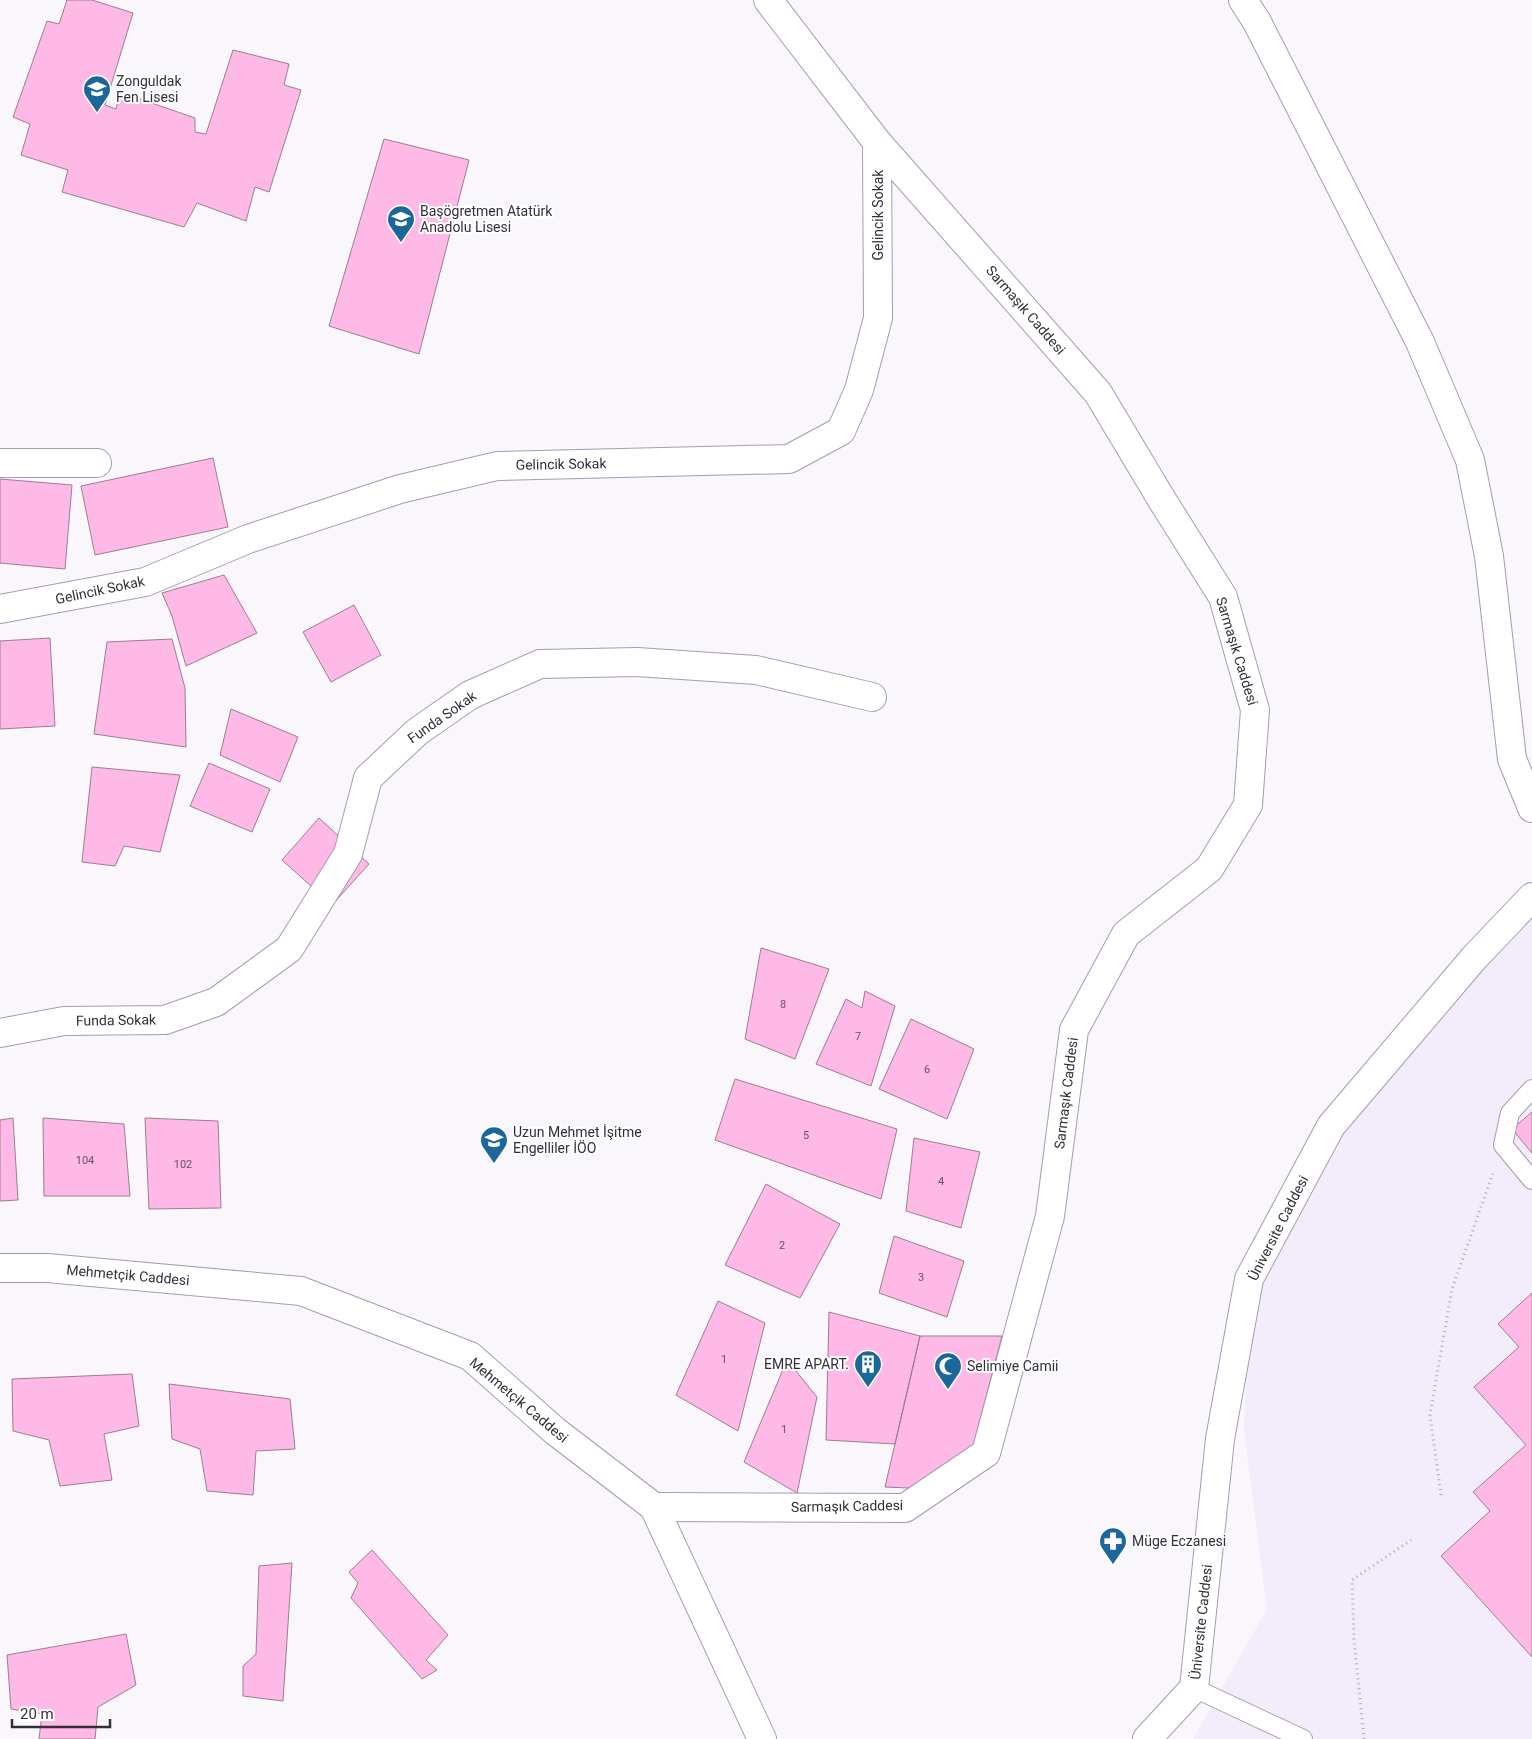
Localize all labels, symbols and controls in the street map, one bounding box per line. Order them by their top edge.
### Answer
place label: Zonguldak Fen Lisesi [116,73,182,105]
school or university icon: Zonguldak Fen Lisesi [82,74,112,113]
street label: Gelincik Sokak [870,169,886,260]
place label: Başögretmen Atatürk Anadolu Lisesi [420,203,553,235]
school or university icon: Başögretmen Atatürk Anadolu Lisesi [386,204,416,243]
street label: Sarmaşık Caddesi [983,262,1069,358]
street label: Gelincik Sokak [515,455,607,473]
street label: Gelincik Sokak [54,573,147,607]
street label: Sarmaşık Caddesi [1213,595,1261,707]
street label: Funda Sokak [405,687,480,747]
house number: 8 [780,998,786,1011]
street label: Funda Sokak [76,1011,157,1029]
house number: 7 [855,1030,861,1043]
street label: Sarmaşık Caddesi [1051,1036,1081,1150]
house number: 6 [924,1063,930,1076]
place label: Uzun Mehmet İşitme Engelliler İÖO [513,1124,642,1156]
school or university icon: Uzun Mehmet İşitme Engelliler İÖO [479,1125,509,1164]
house number: 5 [803,1129,809,1142]
house number: 104 [76,1154,94,1167]
house number: 102 [174,1158,192,1171]
street label: Üniversite Caddesi [1245,1173,1311,1283]
house number: 4 [938,1175,944,1188]
house number: 2 [779,1239,785,1252]
street label: Mehmetçik Caddesi [66,1262,190,1288]
house number: 3 [918,1271,924,1284]
building icon: EMRE APART. [853,1349,883,1388]
mosque icon: Selimiye Camii [933,1351,963,1390]
house number: 1 [721,1353,727,1366]
street label: Mehmetçik Caddesi [467,1354,571,1446]
place label: EMRE APART. [764,1356,849,1372]
place label: Selimiye Camii [967,1358,1058,1374]
house number: 1 [781,1423,787,1436]
street label: Sarmaşık Caddesi [791,1497,903,1515]
pharmacy icon: Müge Eczanesi [1098,1526,1128,1565]
place label: Müge Eczanesi [1132,1533,1226,1549]
street label: Üniversite Caddesi [1187,1564,1215,1680]
scale bar [12,1696,110,1728]
text: 20 m [20,1705,54,1723]

